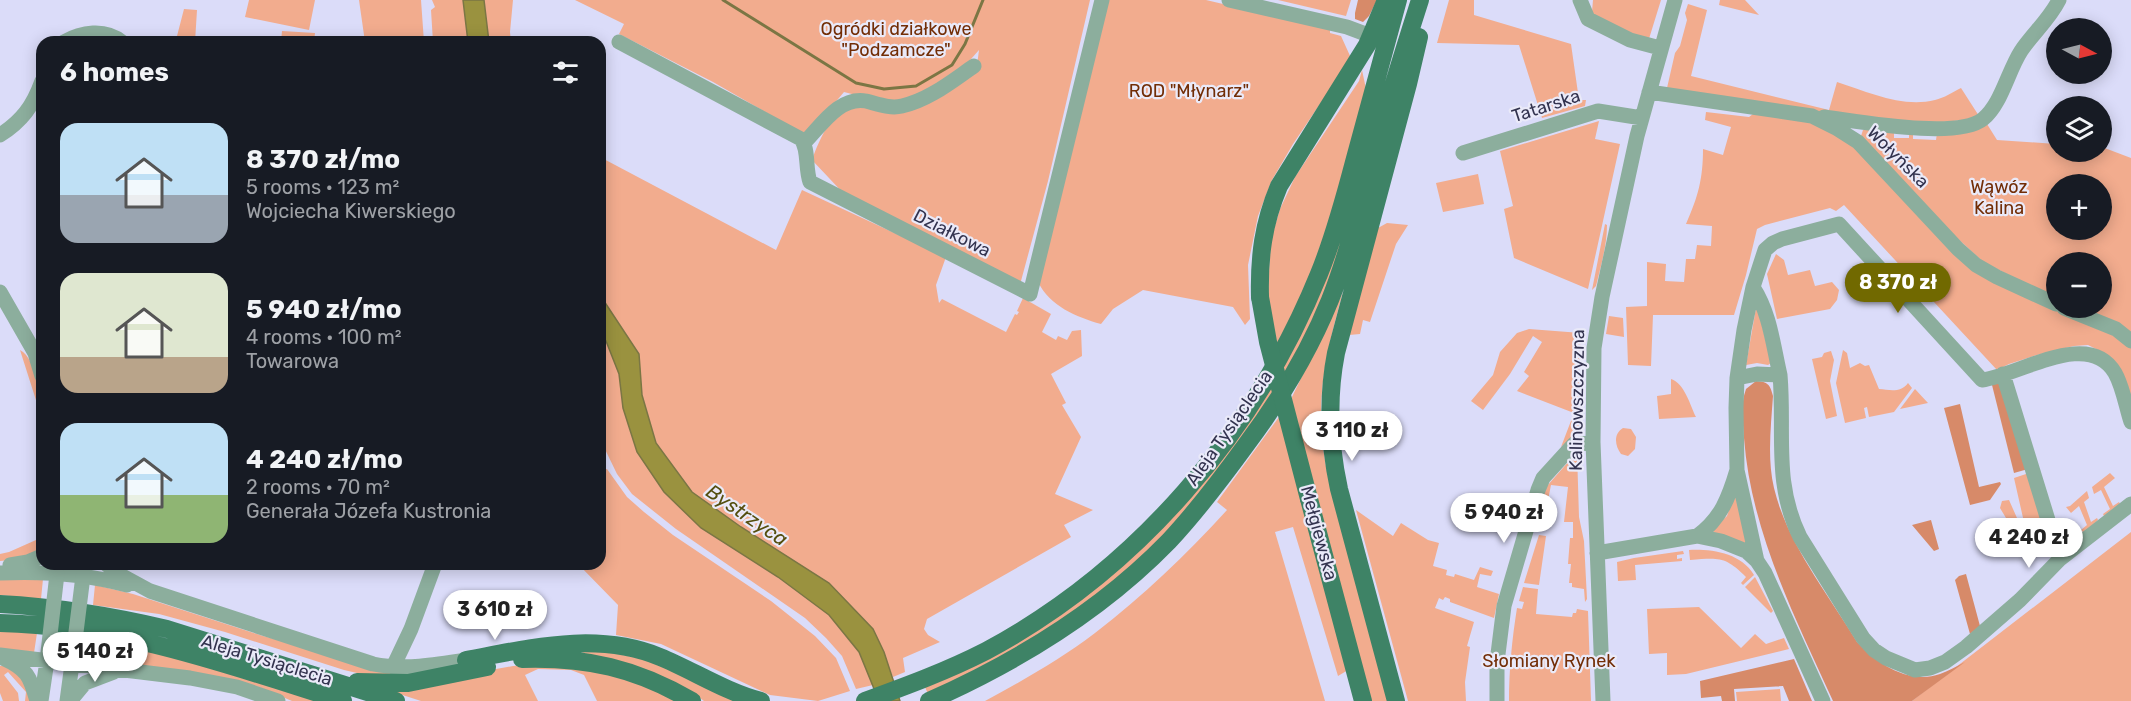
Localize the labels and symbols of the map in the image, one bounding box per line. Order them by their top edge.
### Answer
park label: Ogródki działkowe "Podzamcze" [820,18,972,61]
north arrow [2046,18,2112,84]
park label: ROD "Młynarz" [1129,80,1249,102]
street label: Tatarska [1509,85,1583,127]
street label: Wołyńska [1862,121,1934,193]
park label: Wąwóz Kalina [1970,176,2028,219]
street label: Działkowa [910,204,994,262]
pin: 8 370 zł [1836,263,1960,314]
street label: Kalinowszczyzna [1565,329,1589,471]
street label: Aleja Tysiąclecia [1181,366,1277,490]
pin: 3 110 zł [1290,411,1414,462]
water label: Bystrzyca [702,479,793,551]
street label: Mełgiewska [1296,483,1342,583]
pin: 5 940 zł [1442,493,1566,544]
pin: 4 240 zł [1967,518,2091,569]
pin: 3 610 zł [433,590,557,641]
street label: Aleja Tysiąclecia [199,630,335,690]
pin: 5 140 zł [33,632,157,683]
park label: Słomiany Rynek [1482,650,1616,672]

